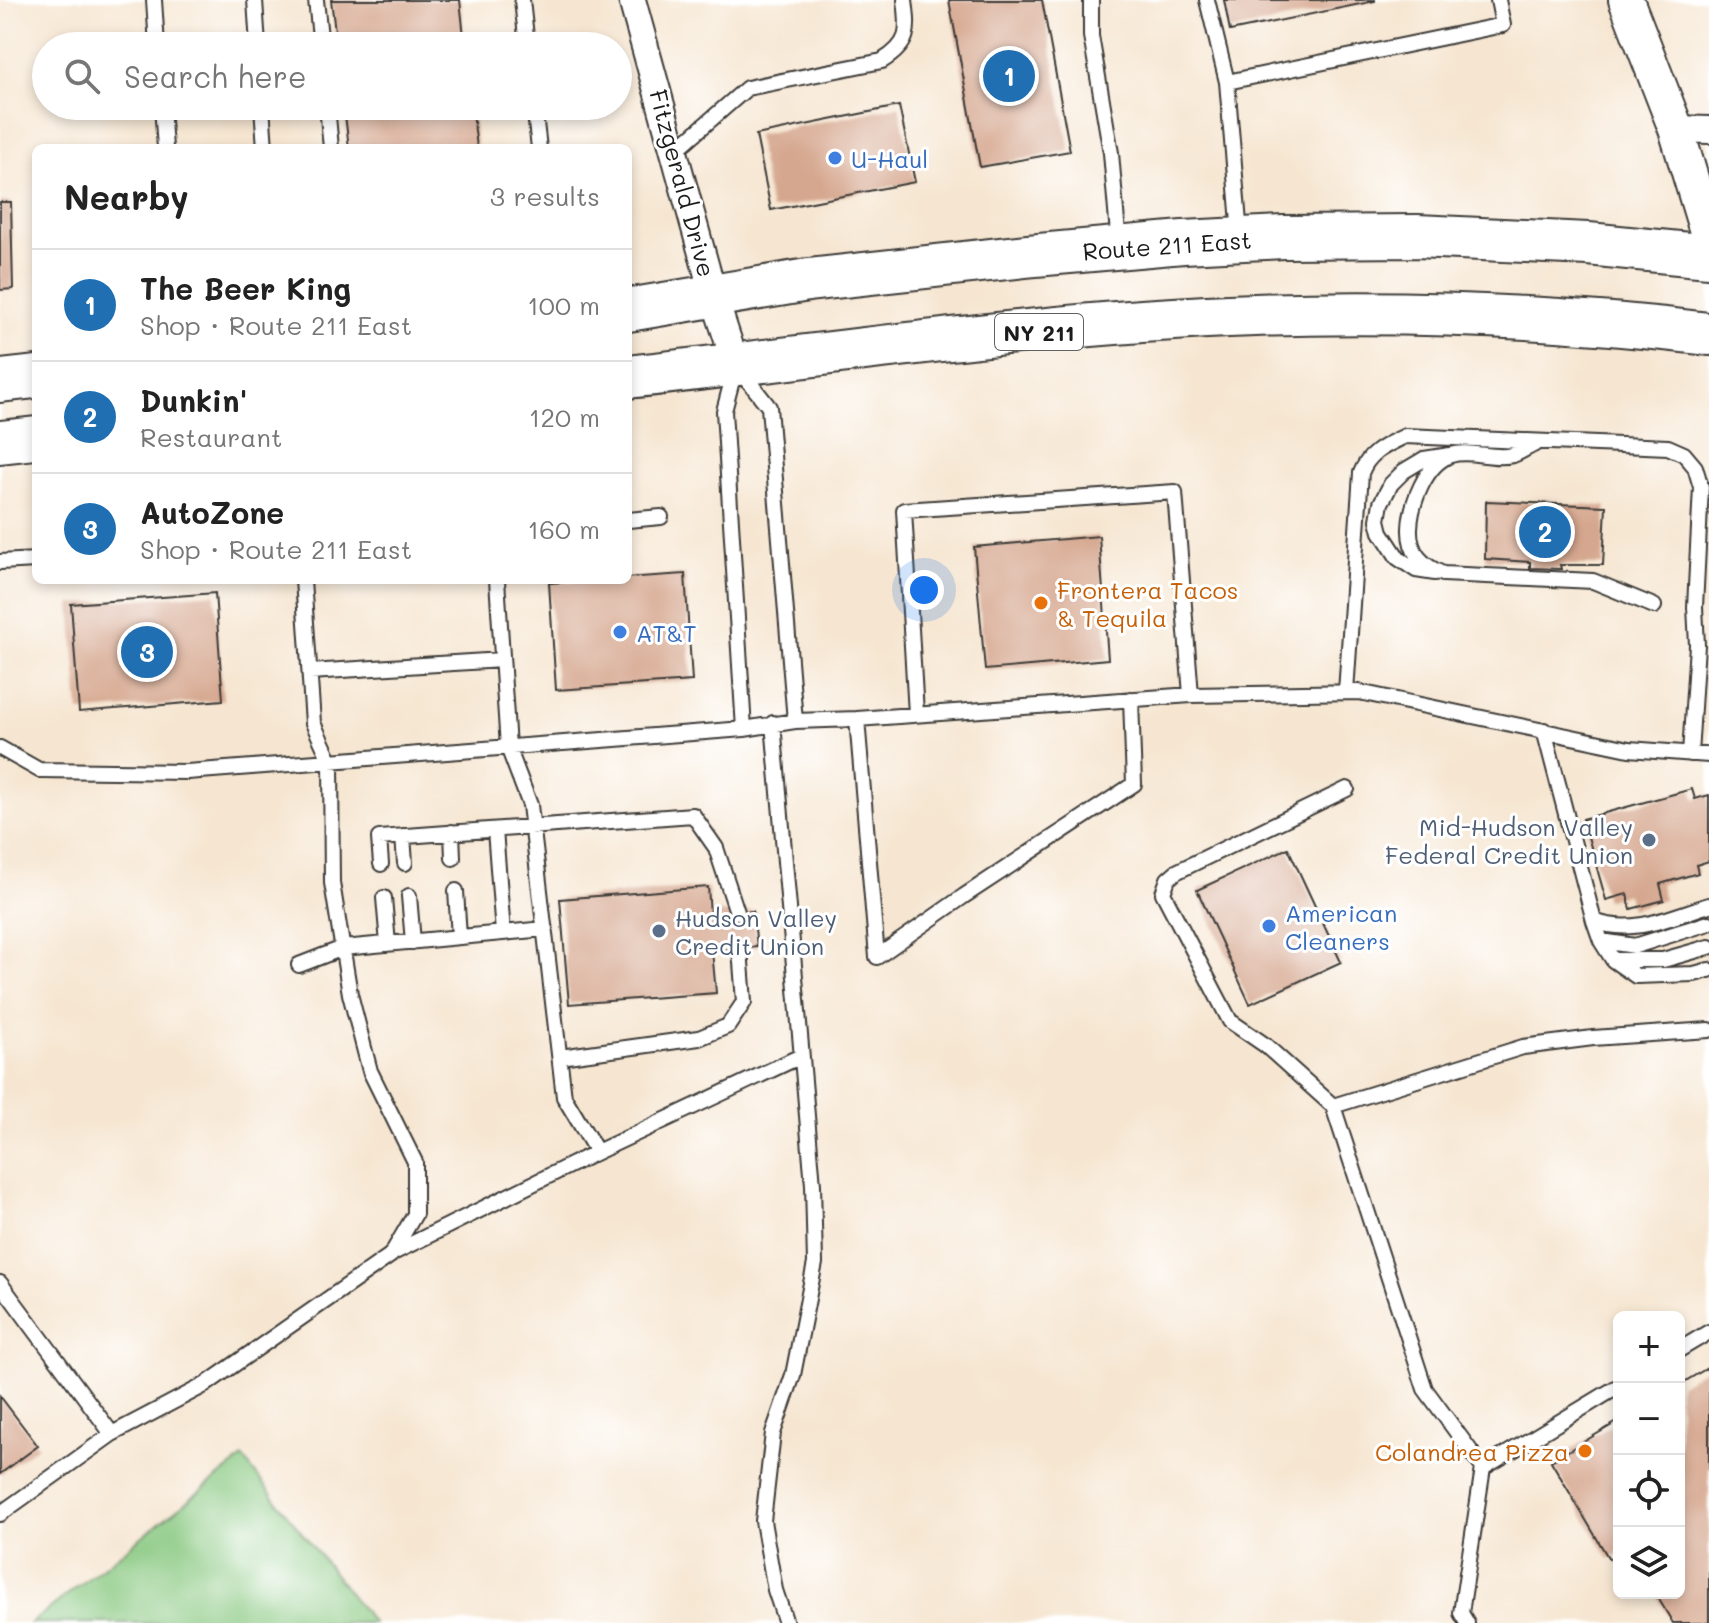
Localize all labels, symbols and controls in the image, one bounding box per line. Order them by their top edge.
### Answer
search box [32,32,632,120]
pin: 1 [983,46,1035,106]
icon: search [60,54,104,98]
text: Search here [124,56,307,96]
street label: Fitzgerald Drive [643,86,723,280]
place label: U-Haul [851,143,928,174]
marker: U-Haul [826,149,844,167]
text: Nearby [64,174,189,219]
text: 3 results [490,179,600,213]
street label: Route 211 East [1081,224,1253,266]
text: The Beer King [140,268,351,308]
text: 1 [84,288,96,322]
text: 100 m [527,288,600,322]
text: Shop · Route 211 East [140,308,412,342]
road number: NY 211 [995,314,1083,350]
text: Dunkin' [140,380,247,420]
text: 2 [83,400,97,434]
text: 120 m [529,400,600,434]
text: Restaurant [140,420,282,454]
text: AutoZone [140,492,284,532]
pin: 2 [1519,502,1571,562]
text: 3 [82,512,98,546]
text: 160 m [528,512,600,546]
text: Shop · Route 211 East [140,532,412,566]
your location [904,570,944,610]
place label: Frontera Tacos & Tequila [1057,574,1238,633]
marker: Frontera Tacos & Tequila [1032,594,1050,612]
place label: AT&T [636,617,697,648]
pin: 3 [121,622,173,682]
marker: AT&T [611,623,629,641]
place label: Mid-Hudson Valley Federal Credit Union [1385,811,1633,870]
marker: Mid-Hudson Valley Federal Credit Union [1640,831,1658,849]
place label: American Cleaners [1285,897,1397,956]
place label: Hudson Valley Credit Union [675,902,837,961]
marker: American Cleaners [1260,917,1278,935]
marker: Hudson Valley Credit Union [650,922,668,940]
map controls [1613,1311,1685,1599]
button: + [1613,1311,1685,1383]
button: − [1613,1383,1685,1455]
place label: Colandrea Pizza [1375,1436,1569,1467]
marker: Colandrea Pizza [1576,1442,1594,1460]
button: locate [1613,1455,1685,1527]
button: layers [1613,1527,1685,1599]

